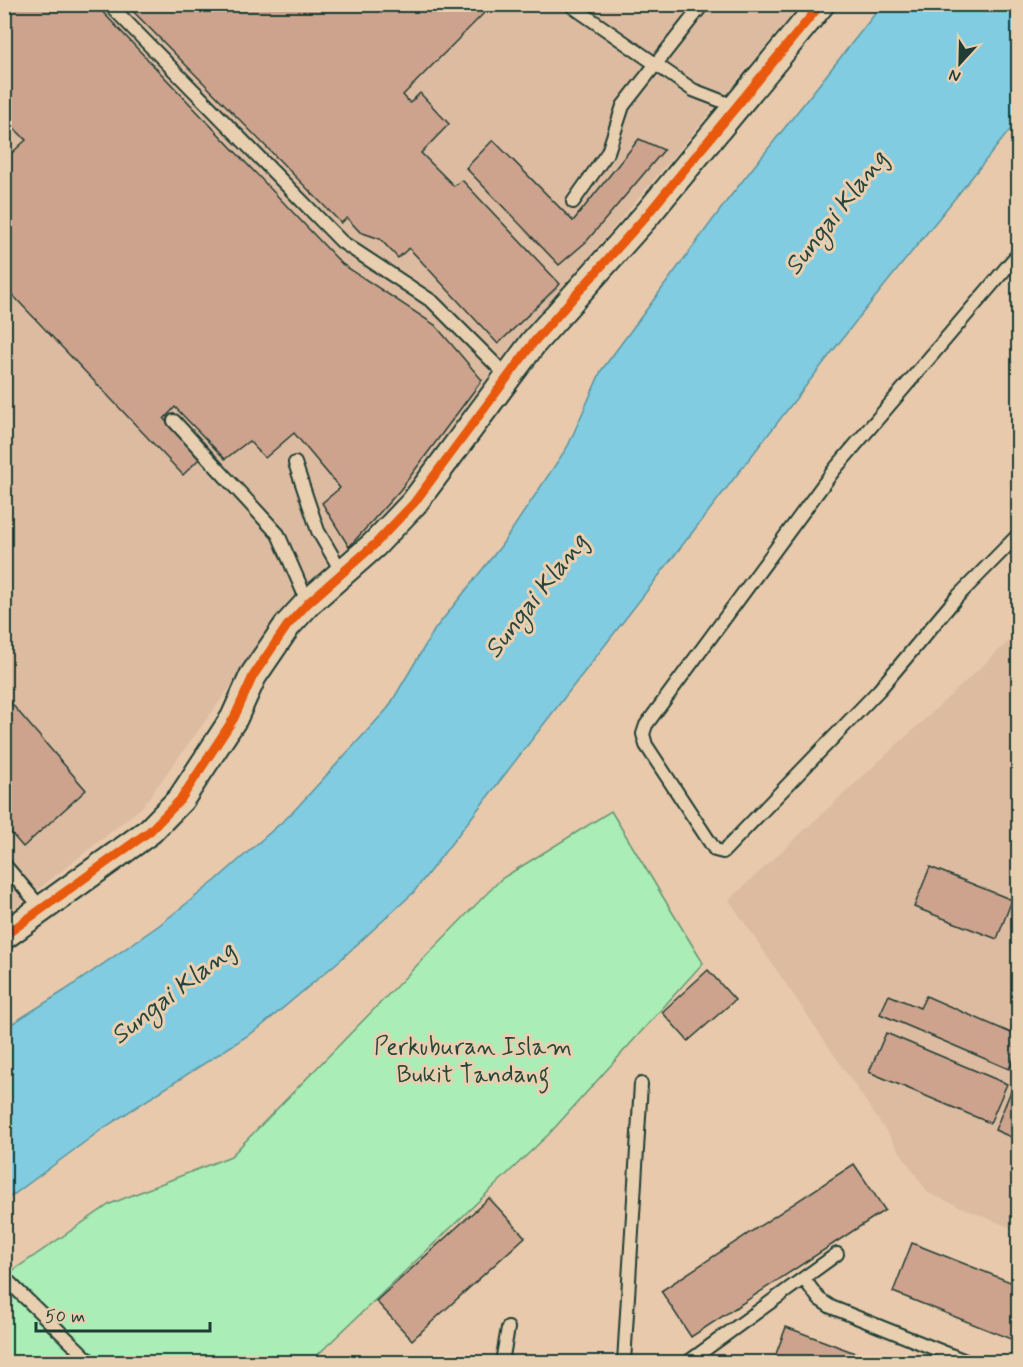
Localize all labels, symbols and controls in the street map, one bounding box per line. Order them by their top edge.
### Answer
north arrow [930,33,990,93]
text: N [946,64,964,87]
water label: Sungai Klang [777,143,898,284]
water label: Sungai Klang [477,526,598,667]
water label: Sungai Klang [104,934,244,1055]
park label: Perkuburan Islam Bukit Tandang [374,1032,572,1094]
scale bar [36,1295,210,1333]
text: 50 m [45,1305,85,1329]

